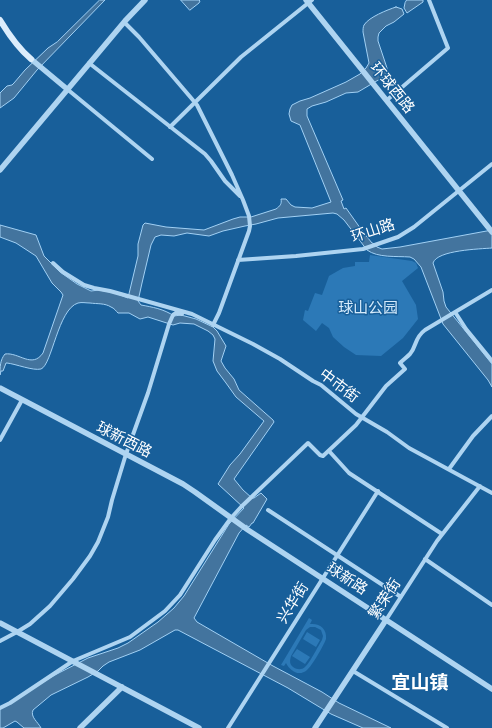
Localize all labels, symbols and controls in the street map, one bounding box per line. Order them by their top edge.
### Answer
street label: 环球西路 [366,59,418,117]
street label: 环山路 [349,215,397,247]
park label: 球山公园 [338,299,398,317]
street label: 中市街 [316,365,362,407]
street label: 球新西路 [93,418,155,462]
street label: 球新路 [323,559,371,599]
street label: 繁荣街 [365,575,405,623]
street label: 兴华街 [273,579,313,627]
district label: 宜山镇 [392,672,448,694]

